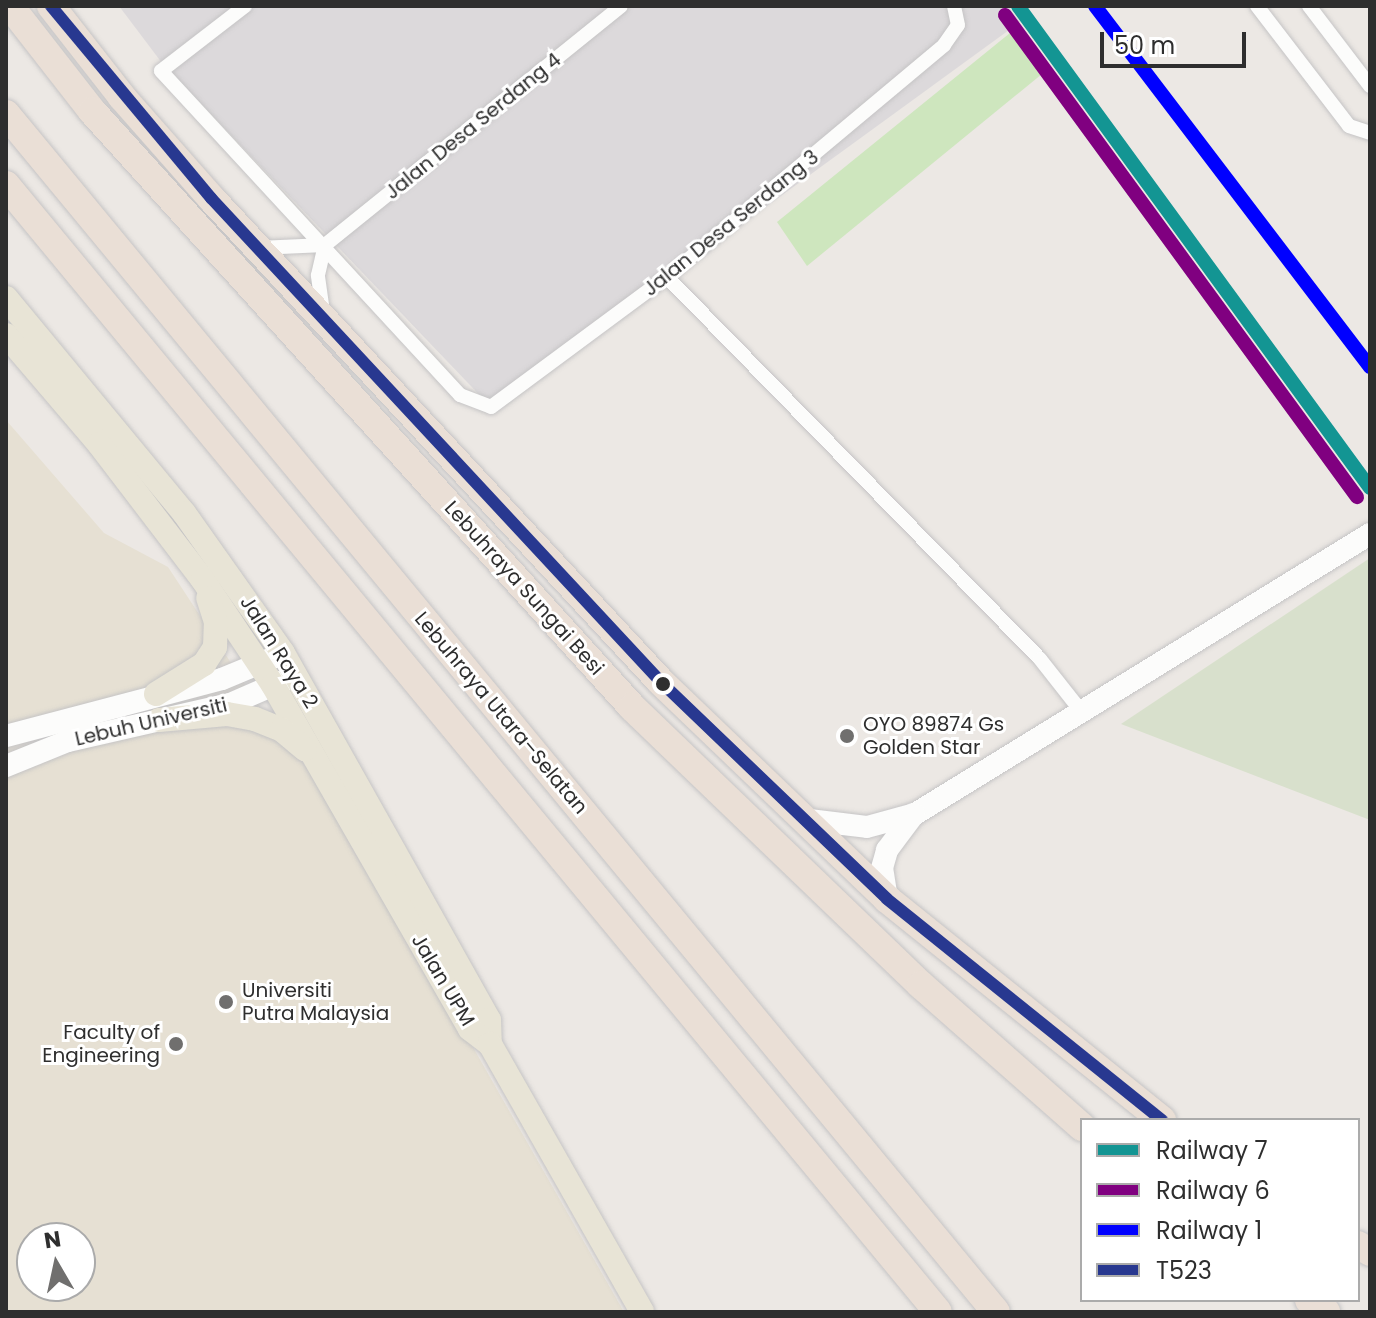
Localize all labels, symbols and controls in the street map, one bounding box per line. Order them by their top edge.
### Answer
scale bar [1104,16,1250,66]
text: 50 m [1114,29,1175,62]
street label: Jalan Desa Serdang 4 [380,48,566,204]
street label: Jalan Desa Serdang 3 [638,145,824,301]
street label: Lebuhraya Sungai Besi [439,496,609,680]
street label: Jalan Raya 2 [235,591,323,713]
street label: Lebuhraya Utara–Selatan [409,607,593,819]
unlabelled marker [655,676,671,692]
street label: Lebuh Universiti [73,693,229,751]
place label: OYO 89874 Gs Golden Star [863,712,1004,759]
marker: OYO 89874 Gs Golden Star [838,727,856,745]
street label: Jalan UPM [406,930,480,1030]
place label: Universiti Putra Malaysia [242,978,389,1025]
marker: Universiti Putra Malaysia [217,993,235,1011]
place label: Faculty of Engineering [42,1020,160,1067]
marker: Faculty of Engineering [167,1035,185,1053]
legend [1080,1118,1360,1302]
text: Railway 7 [1156,1134,1268,1167]
text: Railway 6 [1156,1174,1270,1207]
text: Railway 1 [1156,1214,1262,1247]
north arrow [16,1222,96,1302]
text: N [42,1223,63,1256]
text: T523 [1156,1254,1212,1287]

